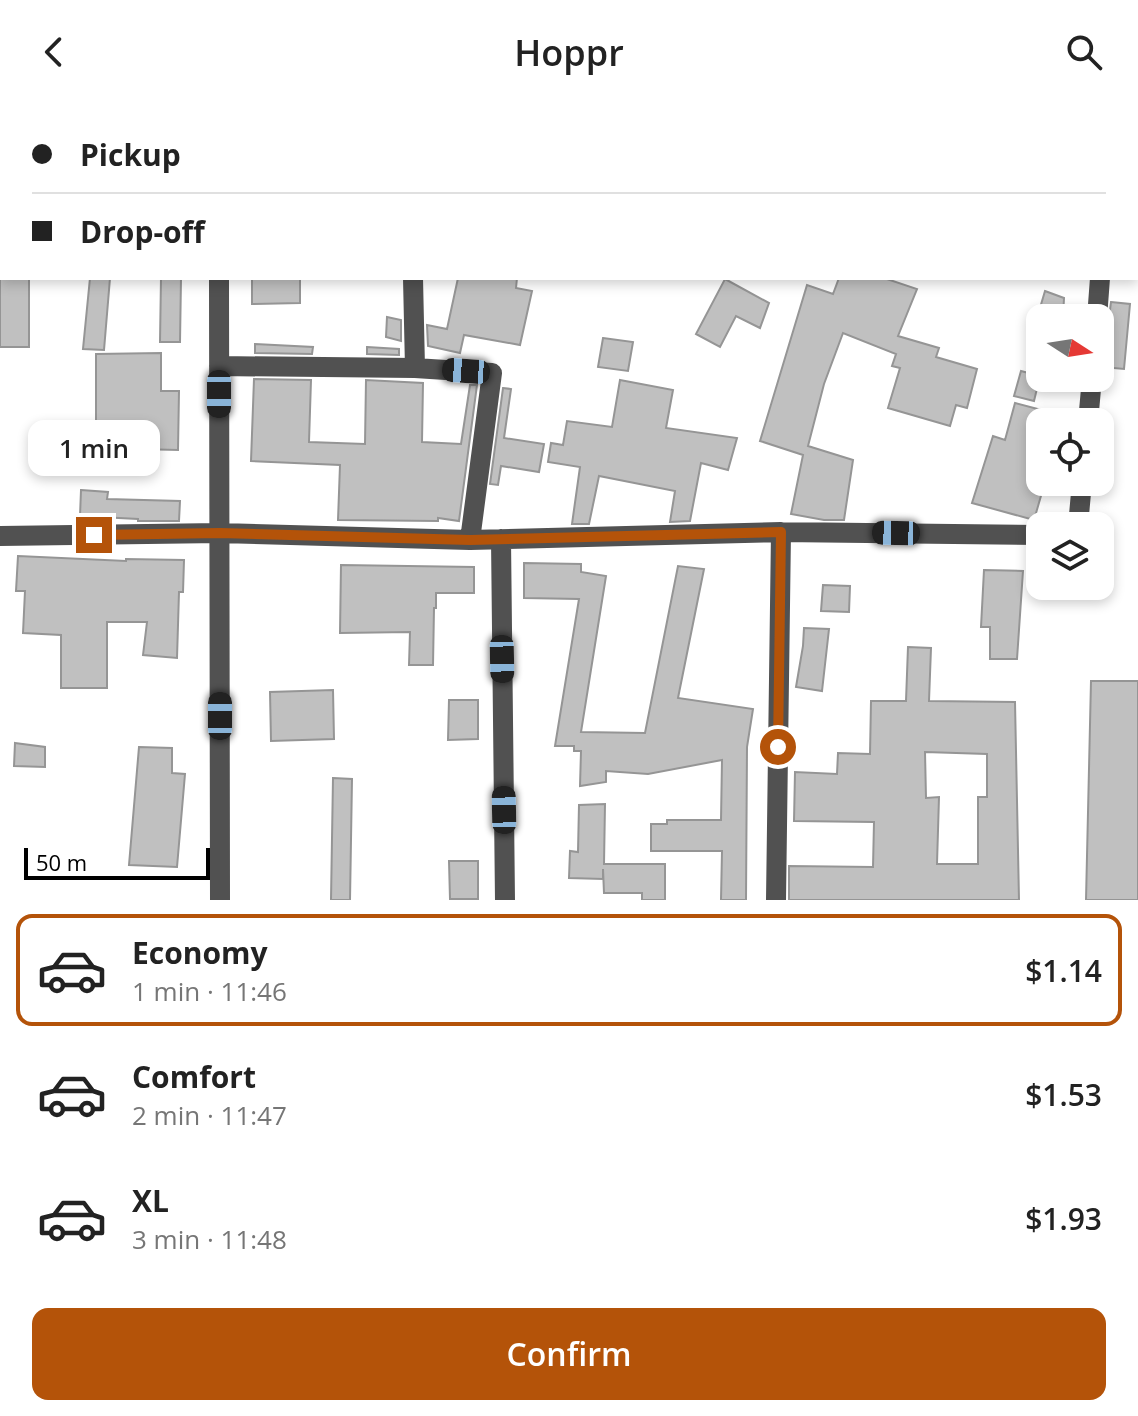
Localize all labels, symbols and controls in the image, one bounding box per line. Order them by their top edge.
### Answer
text: Hoppr [514,28,624,77]
icon: back [32,30,76,74]
icon: search [1062,30,1106,74]
text: Pickup [80,134,181,175]
text: Drop-off [80,211,205,252]
north arrow [1026,304,1114,392]
map controls [1026,304,1114,600]
car [441,357,491,385]
car [207,370,231,418]
button: locate [1026,408,1114,496]
callout: 1 min [28,419,160,475]
text: 1 min [59,430,129,466]
button: layers [1026,512,1114,600]
route end [76,517,112,553]
car [872,521,920,545]
car [490,635,514,683]
car [208,692,232,740]
route start [760,729,796,765]
car [492,786,516,834]
scale bar [24,844,210,880]
text: 50 m [36,847,87,877]
text: Economy [132,932,268,973]
icon: car [36,934,108,1006]
text: $1.14 [1025,950,1102,991]
text: 1 min · 11:46 [132,973,287,1009]
text: Comfort [132,1056,256,1097]
icon: car [36,1058,108,1130]
text: $1.53 [1025,1074,1102,1115]
text: 2 min · 11:47 [132,1097,287,1133]
text: XL [132,1180,169,1221]
icon: car [36,1182,108,1254]
text: $1.93 [1025,1198,1102,1239]
text: 3 min · 11:48 [132,1221,287,1257]
button: Confirm [32,1308,1106,1400]

